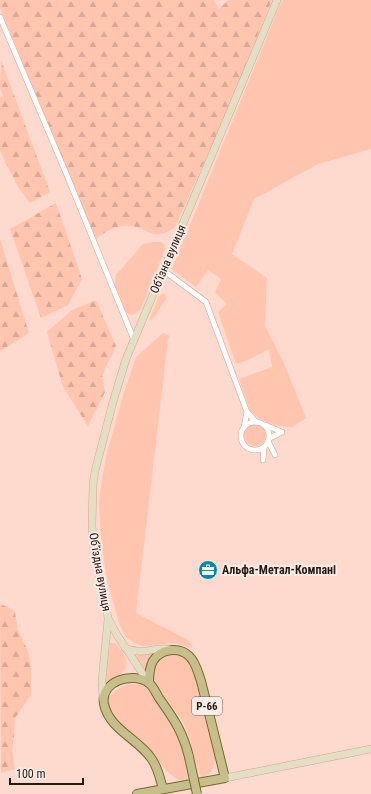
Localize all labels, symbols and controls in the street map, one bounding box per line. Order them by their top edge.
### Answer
street label: Об’їзна вулиця [147,223,189,295]
street label: Об’їздна вулиця [86,532,114,612]
office icon: Альфа-Метал-Компані [197,559,219,581]
place label: Альфа-Метал-Компані [222,563,336,577]
road number: Р-66 [192,697,222,715]
scale bar [10,760,83,786]
text: 100 m [16,767,46,781]

